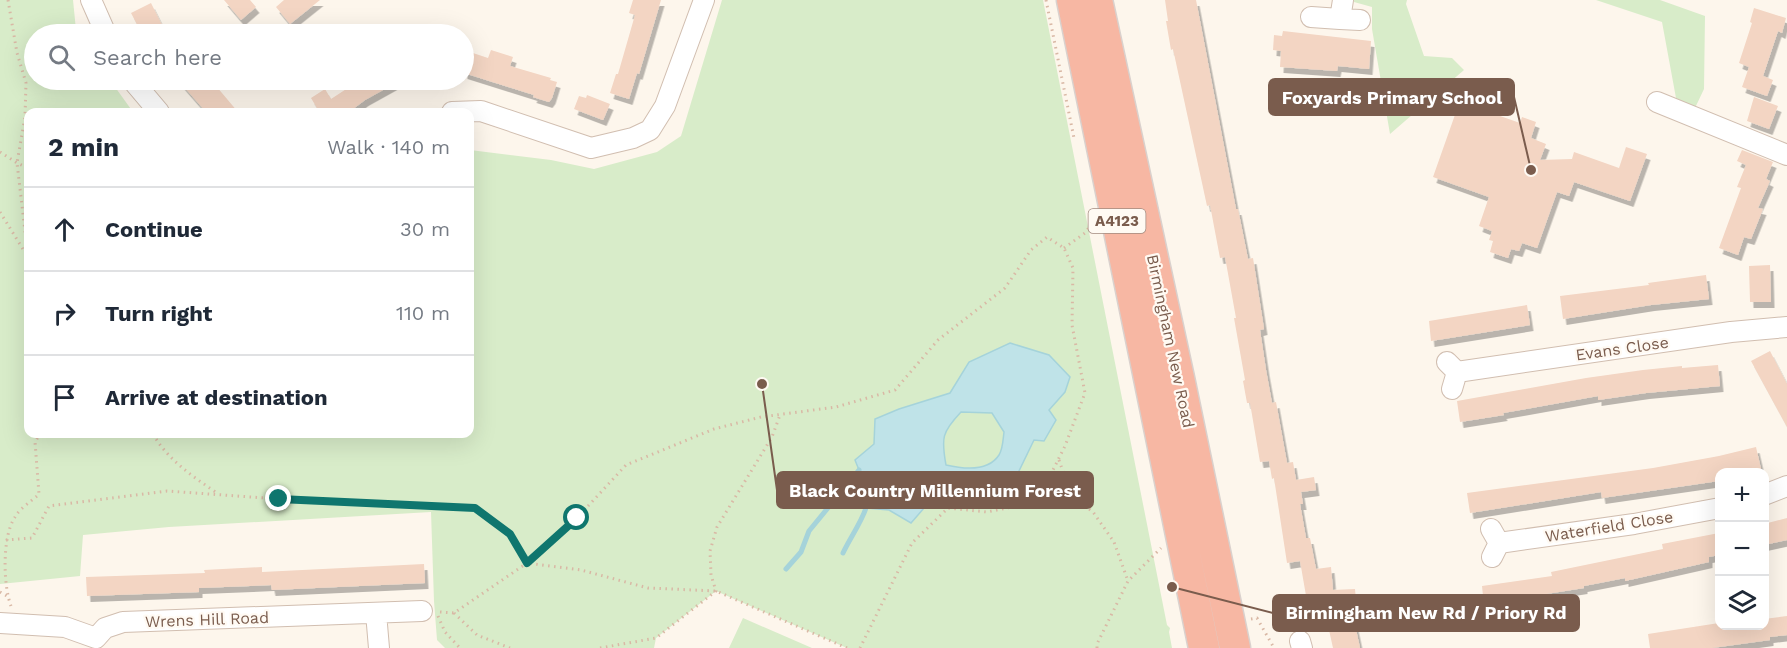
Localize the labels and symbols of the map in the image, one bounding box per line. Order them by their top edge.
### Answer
callout: Foxyards Primary School [1269,79,1514,115]
text: Foxyards Primary School [1282,87,1502,108]
road number: A4123 [1088,209,1146,233]
street label: Birmingham New Road [1143,253,1198,430]
street label: Evans Close [1574,333,1670,364]
callout: Black Country Millennium Forest [777,472,1093,508]
text: Black Country Millennium Forest [789,480,1081,501]
route end [265,485,291,511]
route start [563,504,589,530]
street label: Waterfield Close [1544,507,1674,546]
callout: Birmingham New Rd / Priory Rd [1273,595,1579,631]
text: Birmingham New Rd / Priory Rd [1285,602,1567,623]
street label: Wrens Hill Road [145,608,269,631]

